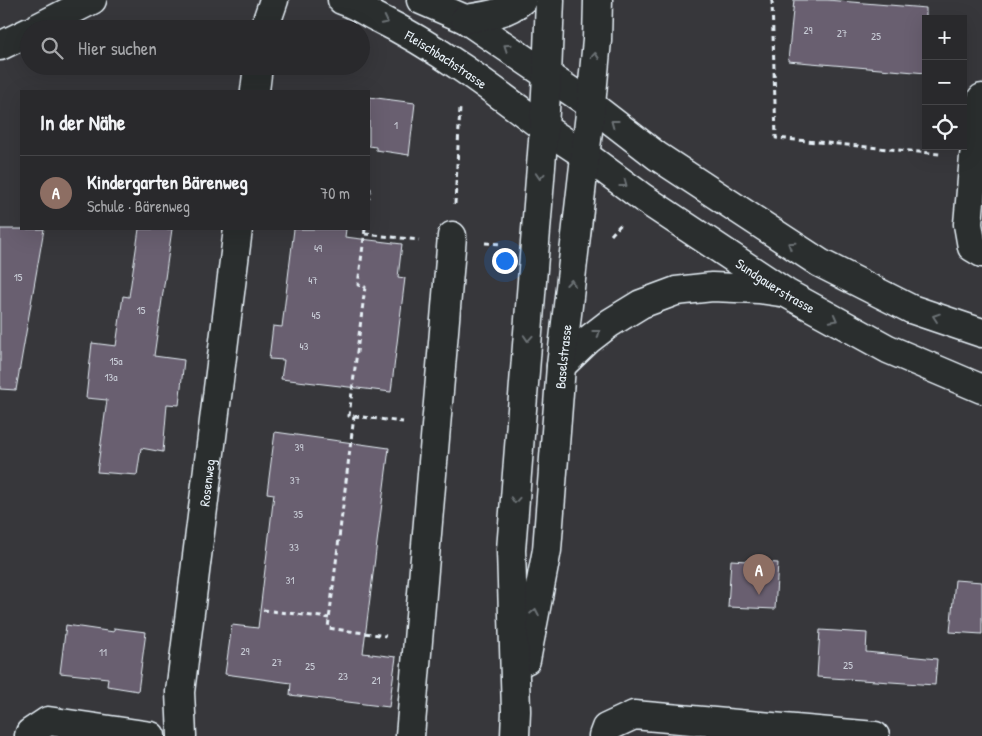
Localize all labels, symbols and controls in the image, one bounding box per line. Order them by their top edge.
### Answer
one-way arrow [380,15,389,25]
map controls [922,15,967,150]
button: + [922,15,967,60]
search box [20,20,370,75]
house number: 29 [803,23,813,37]
street label: Fleischbachstrasse [401,24,492,93]
house number: 27 [837,26,847,40]
house number: 25 [871,29,881,43]
icon: search [38,34,66,62]
text: Hier suchen [78,35,157,61]
one-way arrow [503,44,513,53]
one-way arrow [589,52,600,60]
button: − [922,60,967,105]
button: locate [922,105,967,150]
text: In der Nähe [40,108,125,137]
house number: 1 [394,118,398,132]
one-way arrow [610,120,620,129]
text: Kindergarten Bärenweg [87,169,248,195]
one-way arrow [535,172,546,180]
one-way arrow [618,178,628,187]
text: A [52,182,60,204]
text: 70 m [320,182,350,204]
text: Schule · Bärenweg [87,195,190,217]
house number: 49 [314,241,322,255]
one-way arrow [787,241,796,251]
your location [492,248,518,274]
street label: Sundgauerstrasse [733,253,819,317]
house number: 15 [14,270,23,284]
house number: 47 [308,273,318,287]
one-way arrow [565,279,576,287]
house number: 15 [137,303,146,317]
house number: 45 [312,308,321,322]
one-way arrow [828,313,837,323]
one-way arrow [932,313,941,323]
street label: Baselstrasse [550,323,575,390]
one-way arrow [591,330,601,339]
one-way arrow [522,334,533,342]
house number: 43 [299,339,309,353]
house number: 15a [110,354,123,368]
house number: 13a [104,370,118,384]
house number: 39 [295,440,303,454]
street label: Rosenweg [194,458,220,507]
house number: 37 [290,473,300,487]
one-way arrow [510,496,521,504]
house number: 35 [293,507,303,521]
house number: 33 [289,540,299,554]
pin: A [743,554,775,595]
house number: 31 [286,573,294,587]
one-way arrow [530,607,540,616]
house number: 29 [240,644,250,658]
house number: 11 [99,645,107,659]
house number: 27 [272,655,282,669]
house number: 25 [843,658,853,672]
house number: 25 [305,659,315,673]
house number: 23 [338,669,348,683]
house number: 21 [371,673,381,687]

